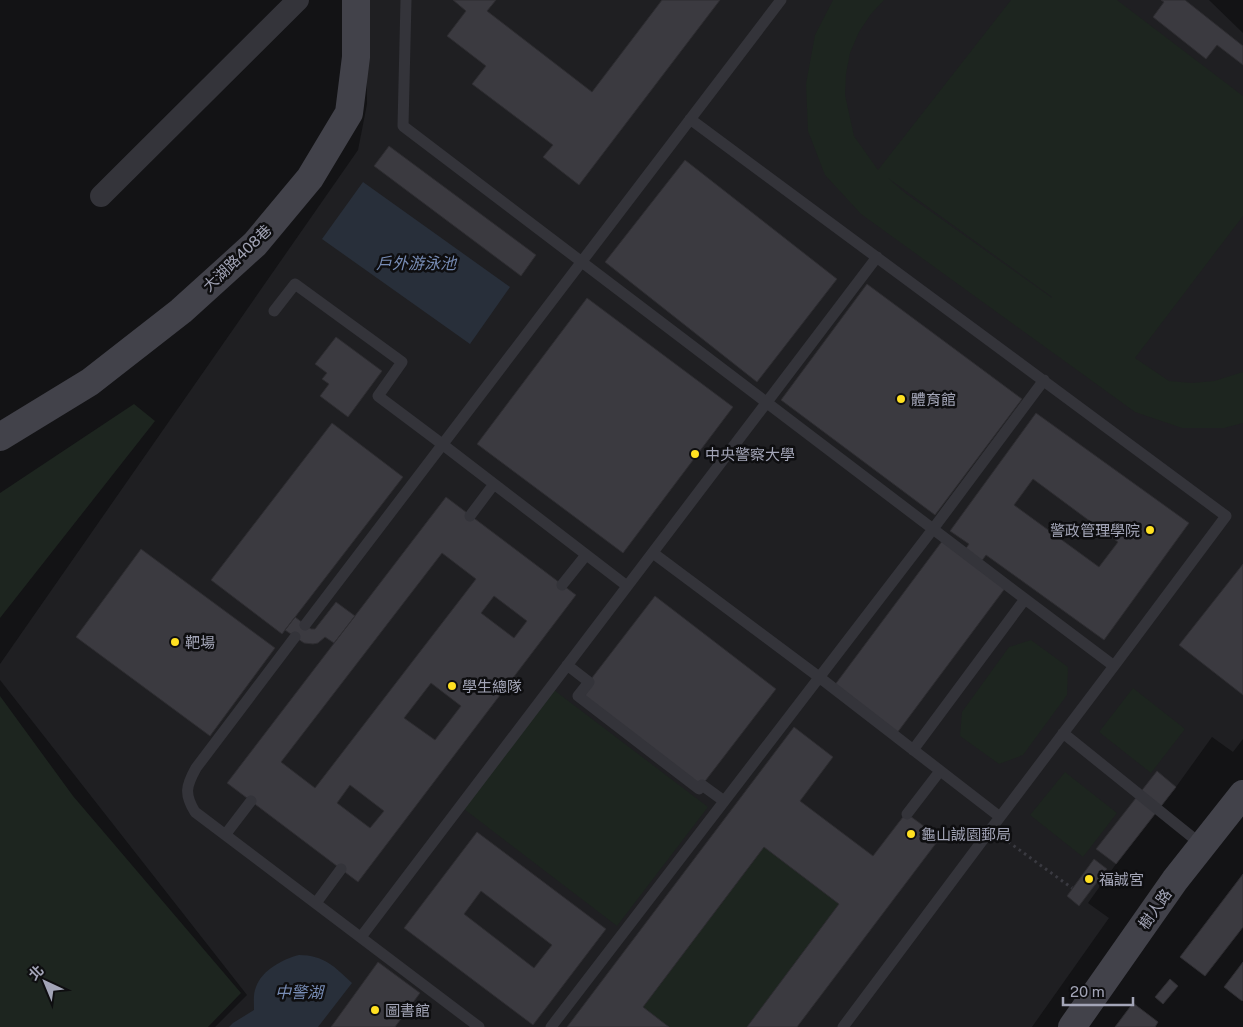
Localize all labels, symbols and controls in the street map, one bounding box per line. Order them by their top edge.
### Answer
street label: 大湖路408巷 [199,221,275,295]
water label: 戶外游泳池 [376,254,458,273]
place label: 體育館 [911,391,956,408]
marker: 體育館 [895,393,907,405]
place label: 中央警察大學 [705,446,795,463]
marker: 中央警察大學 [689,448,701,460]
place label: 警政管理學院 [1050,522,1140,539]
marker: 警政管理學院 [1144,524,1156,536]
place label: 靶場 [185,634,215,651]
marker: 靶場 [169,636,181,648]
place label: 學生總隊 [462,678,522,695]
marker: 學生總隊 [446,680,458,692]
place label: 龜山誠園郵局 [921,826,1011,843]
marker: 龜山誠園郵局 [905,828,917,840]
place label: 福誠宮 [1099,871,1144,888]
marker: 福誠宮 [1083,873,1095,885]
street label: 樹人路 [1135,886,1175,932]
north arrow [20,957,70,1007]
text: 北 [25,962,47,983]
scale bar [1063,974,1133,1006]
water label: 中警湖 [275,983,326,1002]
text: 20 m [1070,983,1105,1000]
place label: 圖書館 [385,1002,430,1019]
marker: 圖書館 [369,1004,381,1016]

